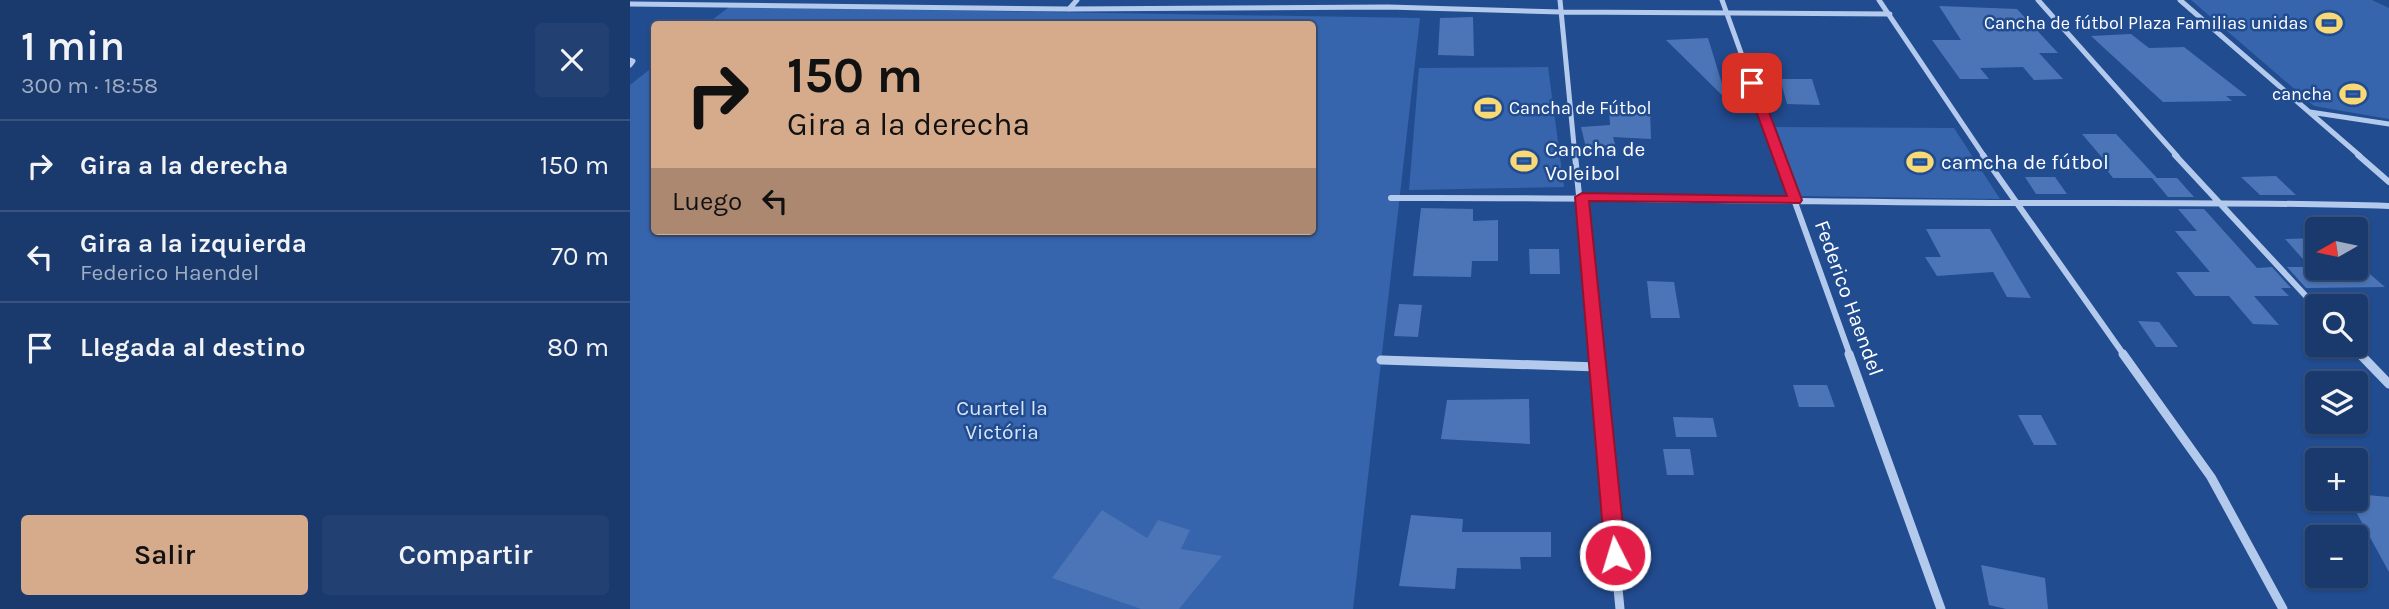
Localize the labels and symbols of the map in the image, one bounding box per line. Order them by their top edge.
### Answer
sports icon: Cancha de fútbol Plaza Familias unidas [2314,8,2344,38]
place label: Cancha de fútbol Plaza Familias unidas [1984,12,2308,34]
pin [1722,53,1782,113]
sports icon: cancha [2338,79,2368,109]
place label: cancha [2272,83,2332,105]
sports icon: Cancha de Fútbol [1473,93,1503,123]
place label: Cancha de Fútbol [1509,97,1652,119]
place label: Cancha de Voleibol [1545,137,1645,185]
sports icon: Cancha de Voleibol [1509,146,1539,176]
sports icon: camcha de fútbol [1905,147,1935,177]
place label: camcha de fútbol [1941,150,2109,174]
street label: Federico Haendel [1810,217,1888,379]
north arrow [2305,217,2368,280]
park label: Cuartel la Victória [956,396,1048,444]
position arrow [1578,518,1652,592]

